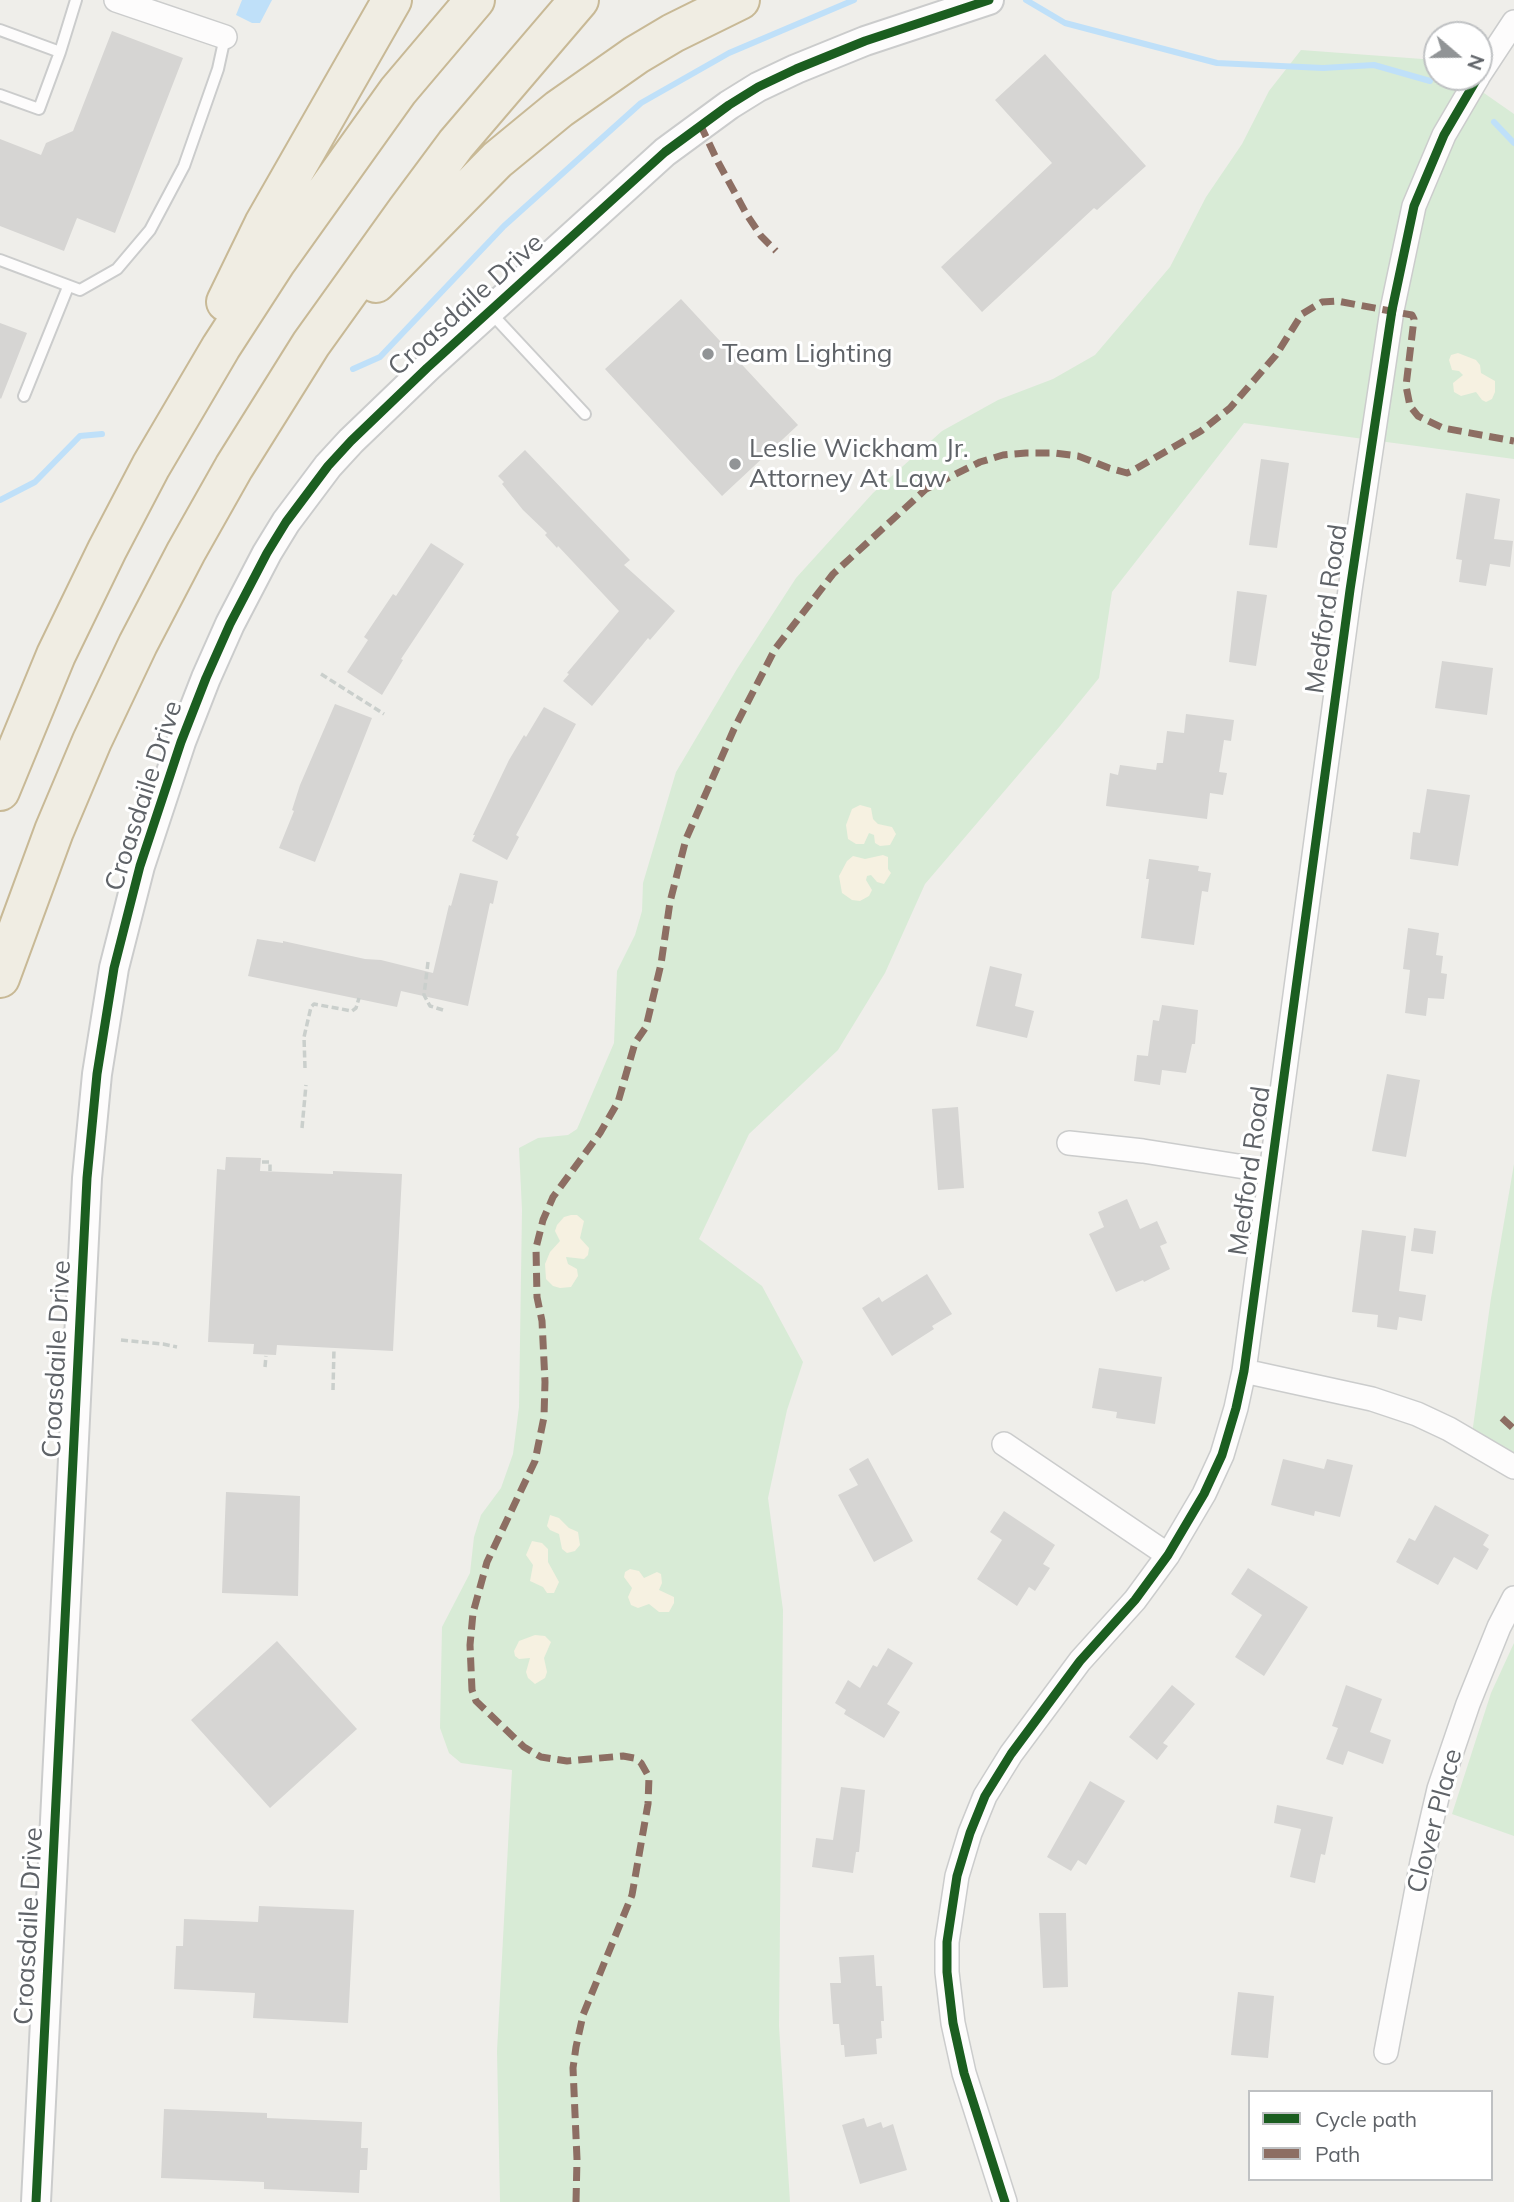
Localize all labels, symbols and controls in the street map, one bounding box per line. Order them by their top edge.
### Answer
north arrow [1423,21,1493,91]
text: N [1462,52,1490,73]
street label: Croasdaile Drive [382,227,550,383]
place label: Team Lighting [722,338,893,370]
marker: Team Lighting [700,346,716,362]
place label: Leslie Wickham Jr. Attorney At Law [749,433,969,494]
marker: Leslie Wickham Jr. Attorney At Law [727,456,743,472]
street label: Medford Road [1300,522,1354,696]
street label: Croasdaile Drive [99,697,189,895]
street label: Medford Road [1223,1084,1277,1258]
street label: Croasdaile Drive [36,1259,78,1459]
street label: Clover Place [1401,1745,1469,1897]
street label: Croasdaile Drive [8,1826,50,2026]
legend [1248,2090,1493,2181]
text: Cycle path [1315,2106,1417,2132]
text: Path [1315,2141,1360,2167]

